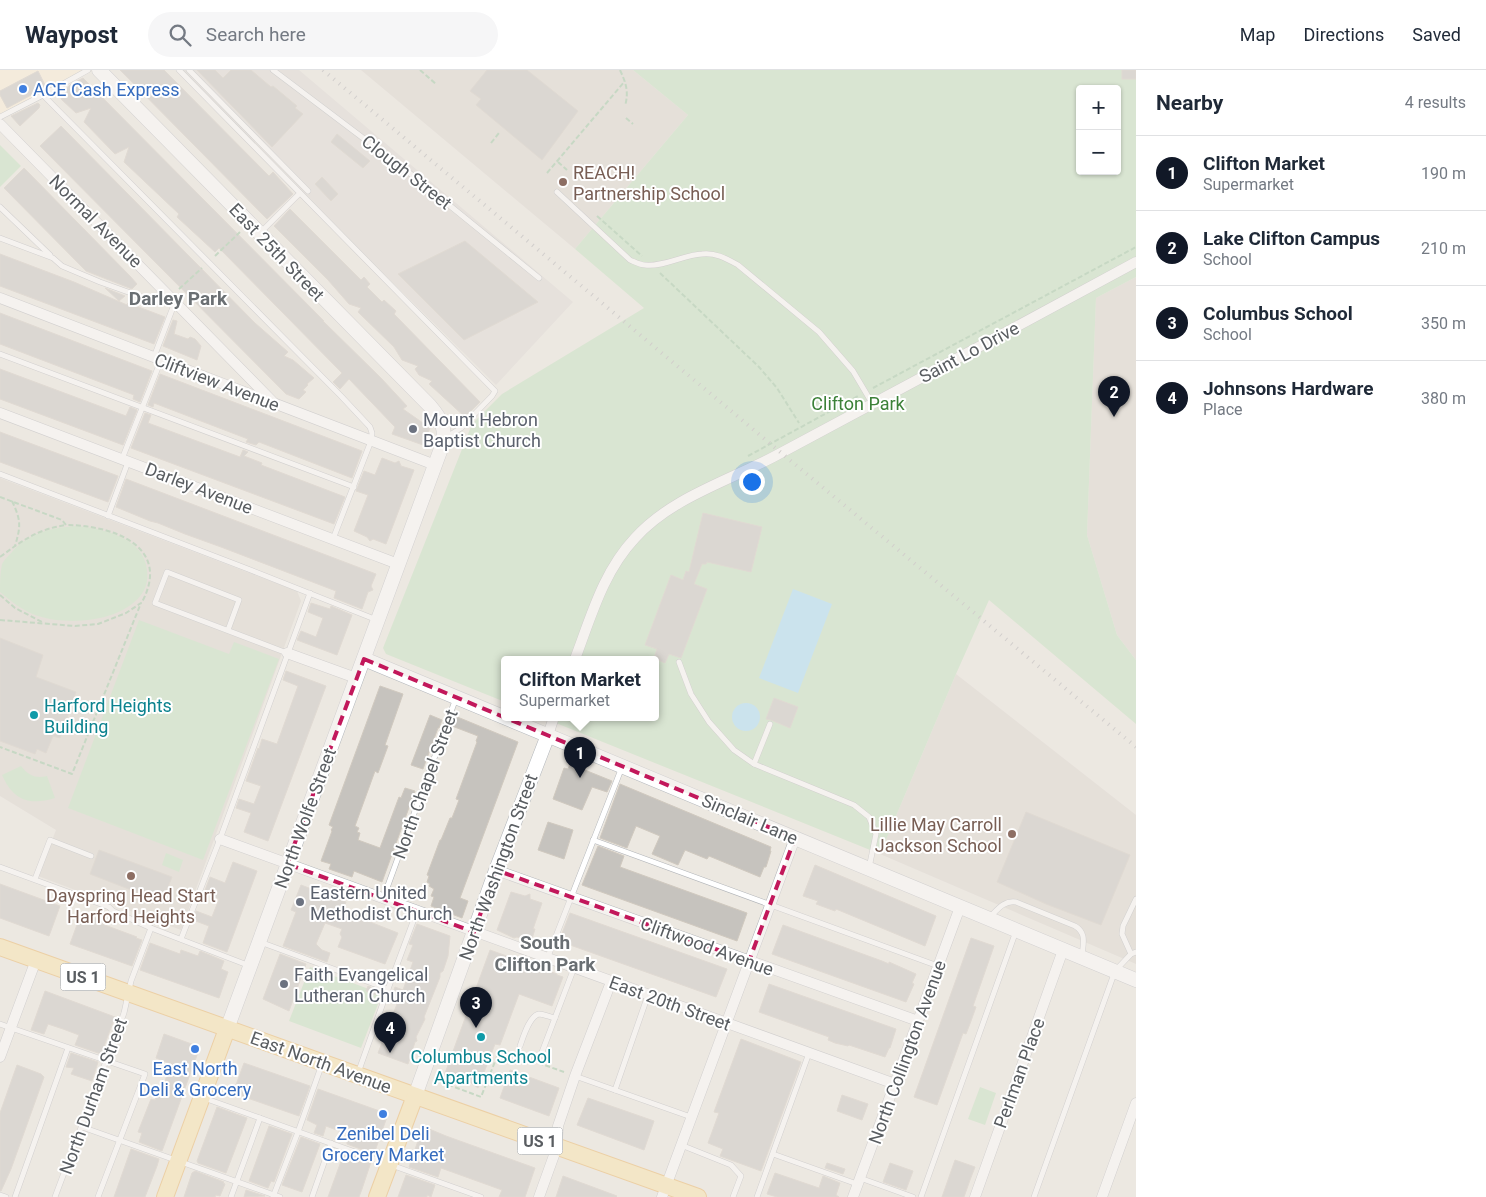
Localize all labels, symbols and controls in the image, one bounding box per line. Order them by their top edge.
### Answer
search box [148,12,498,57]
text: Waypost [25,21,118,49]
icon: search [166,21,194,49]
text: Search here [206,23,306,46]
text: Map [1240,24,1275,45]
text: Directions [1303,24,1384,45]
text: Saved [1412,24,1461,45]
place label: ACE Cash Express [33,79,180,100]
marker: ACE Cash Express [17,83,29,95]
map controls [1076,85,1121,175]
button: + [1076,85,1121,130]
text: Nearby [1156,91,1223,115]
text: 4 results [1405,93,1466,112]
street label: Clough Street [358,130,456,214]
button: − [1076,130,1121,175]
text: Clifton Market [1203,152,1325,175]
place label: REACH! Partnership School [573,162,725,204]
text: 1 [1167,164,1177,183]
text: 190 m [1421,164,1466,183]
street label: Normal Avenue [45,170,147,272]
text: Supermarket [1203,175,1294,194]
marker: REACH! Partnership School [557,176,569,188]
street label: East 25th Street [225,199,329,305]
text: Lake Clifton Campus [1203,227,1380,250]
text: 2 [1167,239,1177,258]
text: 210 m [1421,239,1466,258]
text: School [1203,250,1252,269]
district label: Darley Park [129,287,228,310]
text: Columbus School [1203,302,1353,325]
text: 3 [1167,314,1177,333]
text: 350 m [1421,314,1466,333]
street label: Saint Lo Drive [916,317,1022,387]
text: School [1203,325,1252,344]
street label: Cliftview Avenue [152,349,282,415]
pin: 2 [1098,376,1130,417]
text: Johnsons Hardware [1203,377,1373,400]
text: 4 [1167,389,1177,408]
text: 380 m [1421,389,1466,408]
park label: Clifton Park [811,393,906,414]
text: Place [1203,400,1243,419]
place label: Mount Hebron Baptist Church [423,409,541,451]
marker: Mount Hebron Baptist Church [407,423,419,435]
street label: Darley Avenue [142,458,256,518]
your location [739,469,765,495]
popup [501,656,659,721]
text: Clifton Market [519,668,641,691]
text: Supermarket [519,691,610,710]
place label: Harford Heights Building [44,695,172,737]
street label: North Chapel Street [388,706,462,862]
marker: Harford Heights Building [28,709,40,721]
pin: 1 [564,737,596,778]
street label: North Wolfe Street [270,745,340,891]
street label: North Washington Street [454,771,542,963]
street label: Sinclair Lane [699,789,801,849]
place label: Lillie May Carroll Jackson School [870,814,1002,856]
marker: Lillie May Carroll Jackson School [1006,828,1018,840]
marker: Dayspring Head Start Harford Heights [125,870,137,882]
place label: Eastern United Methodist Church [310,882,452,924]
place label: Dayspring Head Start Harford Heights [46,885,216,927]
marker: Eastern United Methodist Church [294,896,306,908]
street label: Cliftwood Avenue [638,912,776,980]
district label: South Clifton Park [495,931,596,976]
street label: North Collington Avenue [864,957,950,1147]
road number: US 1 [61,964,106,990]
place label: Faith Evangelical Lutheran Church [294,964,428,1006]
street label: East 20th Street [606,971,734,1035]
marker: Faith Evangelical Lutheran Church [278,978,290,990]
pin: 3 [460,987,492,1028]
pin: 4 [374,1012,406,1053]
street label: North Durham Street [55,1015,131,1177]
street label: Perlman Place [989,1015,1049,1131]
street label: East North Avenue [248,1027,394,1097]
marker: Columbus School Apartments [475,1031,487,1043]
marker: East North Deli & Grocery [189,1043,201,1055]
place label: Columbus School Apartments [411,1046,551,1088]
place label: East North Deli & Grocery [139,1058,252,1100]
marker: Zenibel Deli Grocery Market [377,1108,389,1120]
place label: Zenibel Deli Grocery Market [322,1123,444,1165]
road number: US 1 [518,1128,562,1154]

